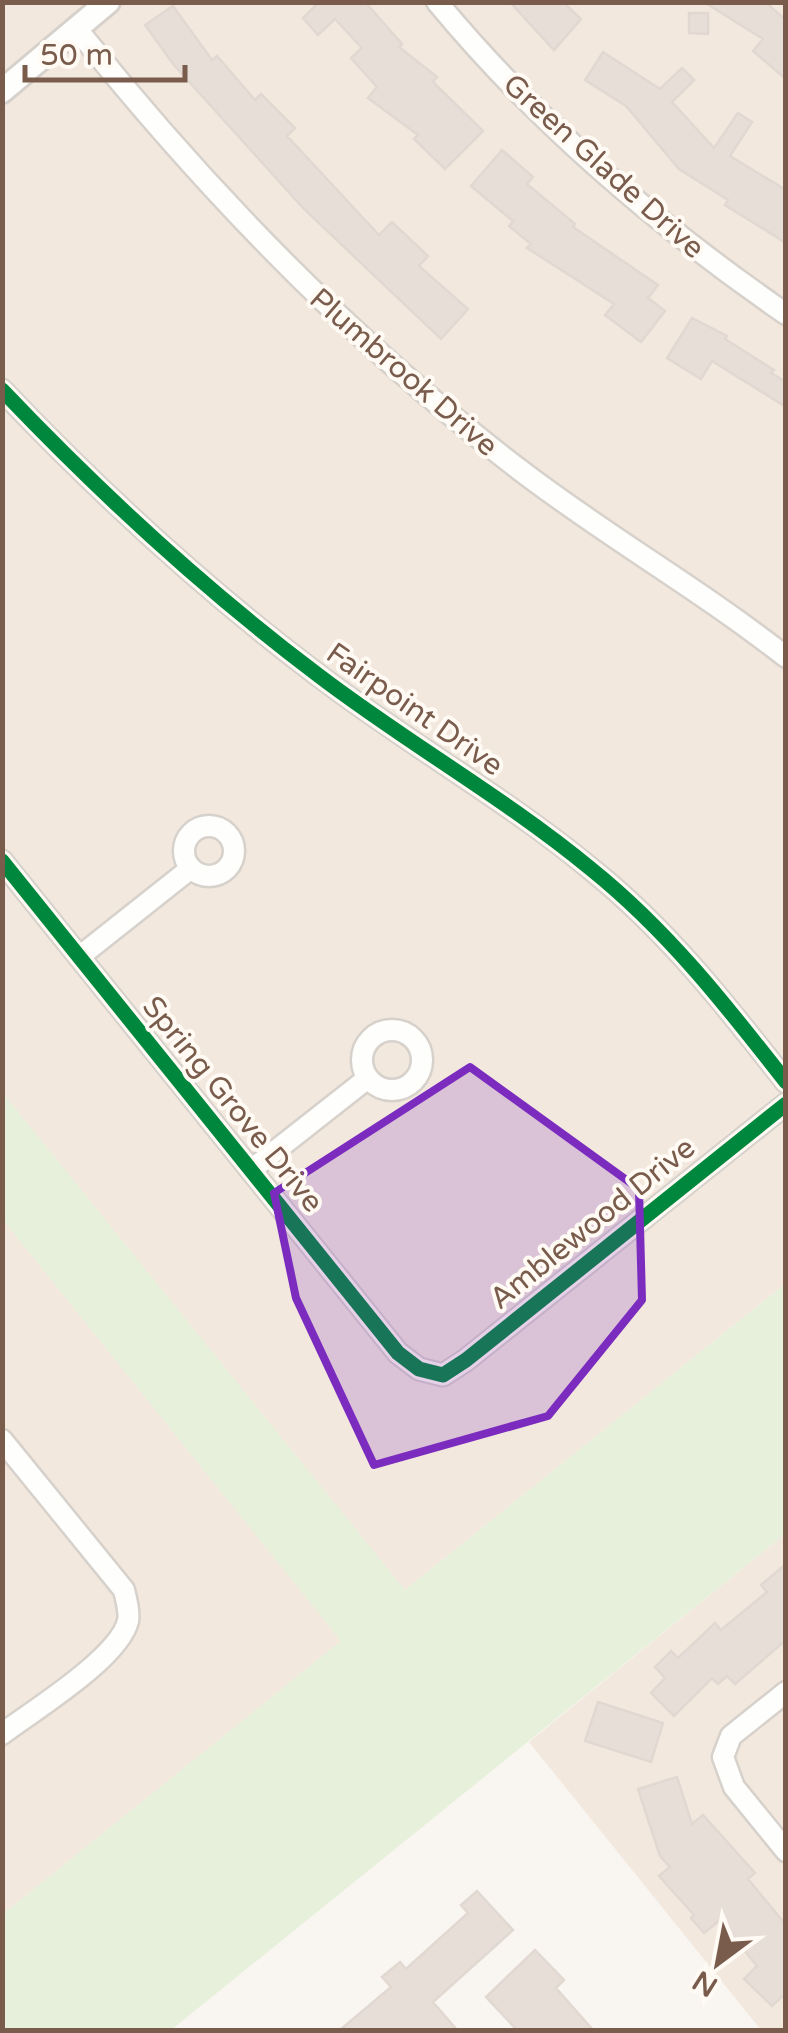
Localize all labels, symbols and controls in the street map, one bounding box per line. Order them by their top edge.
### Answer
scale bar [25,20,185,82]
text: 50 m [40,37,113,74]
street label: Green Glade Drive [495,66,712,267]
street label: Plumbrook Drive [302,280,506,464]
street label: Fairpoint Drive [319,635,510,784]
street label: Spring Grove Drive [134,989,331,1220]
street label: Amblewood Drive [482,1129,703,1318]
north arrow [668,1913,768,2013]
text: N [687,1963,724,2004]

